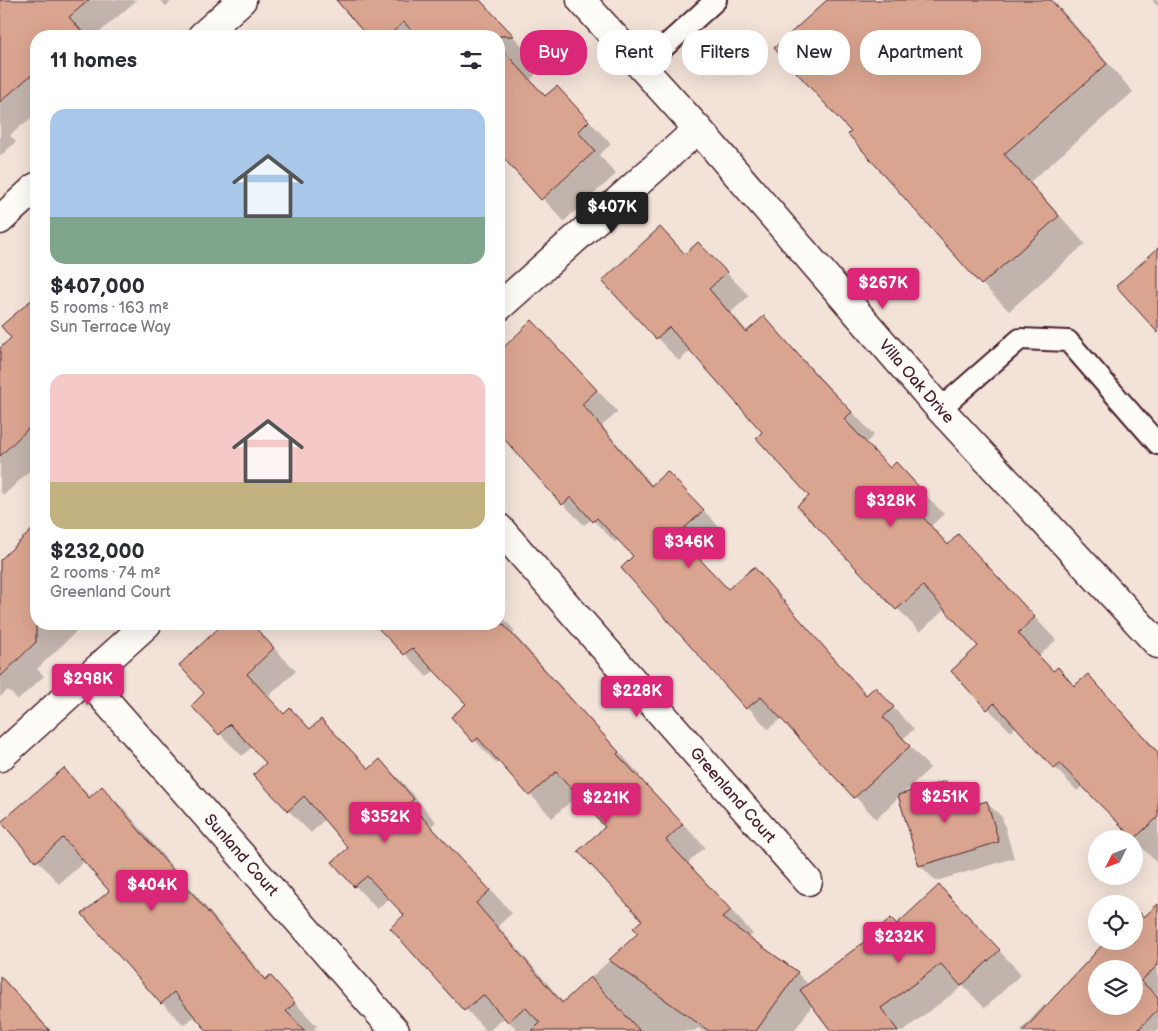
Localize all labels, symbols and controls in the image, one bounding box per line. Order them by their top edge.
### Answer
chip: Buy [520,30,587,75]
chip: Rent [597,30,672,75]
chip: Filters [682,30,768,75]
chip: New [778,30,850,75]
chip: Apartment [860,30,981,75]
icon: filters [457,46,485,74]
text: 11 homes [50,48,137,73]
icon: home [223,141,313,231]
pin: $407K [577,192,647,234]
text: $407K [587,198,637,217]
pin: $267K [848,268,918,310]
text: $407,000 [50,274,145,299]
text: $267K [858,274,908,293]
text: 5 rooms · 163 m² [50,299,169,318]
text: Sun Terrace Way [50,318,171,337]
street label: Villa Oak Drive [875,336,958,428]
icon: home [223,406,313,496]
pin: $328K [856,486,926,528]
text: $328K [866,492,916,511]
pin: $346K [654,526,724,569]
text: $346K [664,533,714,552]
text: $232,000 [50,539,145,564]
text: 2 rooms · 74 m² [50,564,161,583]
text: Greenland Court [50,583,171,602]
pin: $298K [53,664,123,706]
text: $298K [63,670,113,689]
pin: $228K [602,676,672,718]
text: $228K [612,682,662,701]
street label: Greenland Court [686,743,780,847]
pin: $221K [571,782,641,825]
pin: $251K [910,782,980,824]
text: $251K [922,788,968,807]
text: $221K [583,789,630,808]
pin: $352K [350,802,420,844]
text: $352K [360,808,410,827]
street label: Sunland Court [200,810,282,900]
north arrow [1088,830,1142,885]
map controls [1088,830,1143,1015]
pin: $404K [117,870,187,912]
text: $404K [127,876,177,895]
button: locate [1088,895,1143,950]
pin: $232K [864,922,934,964]
text: $232K [874,928,924,947]
button: layers [1088,960,1143,1015]

